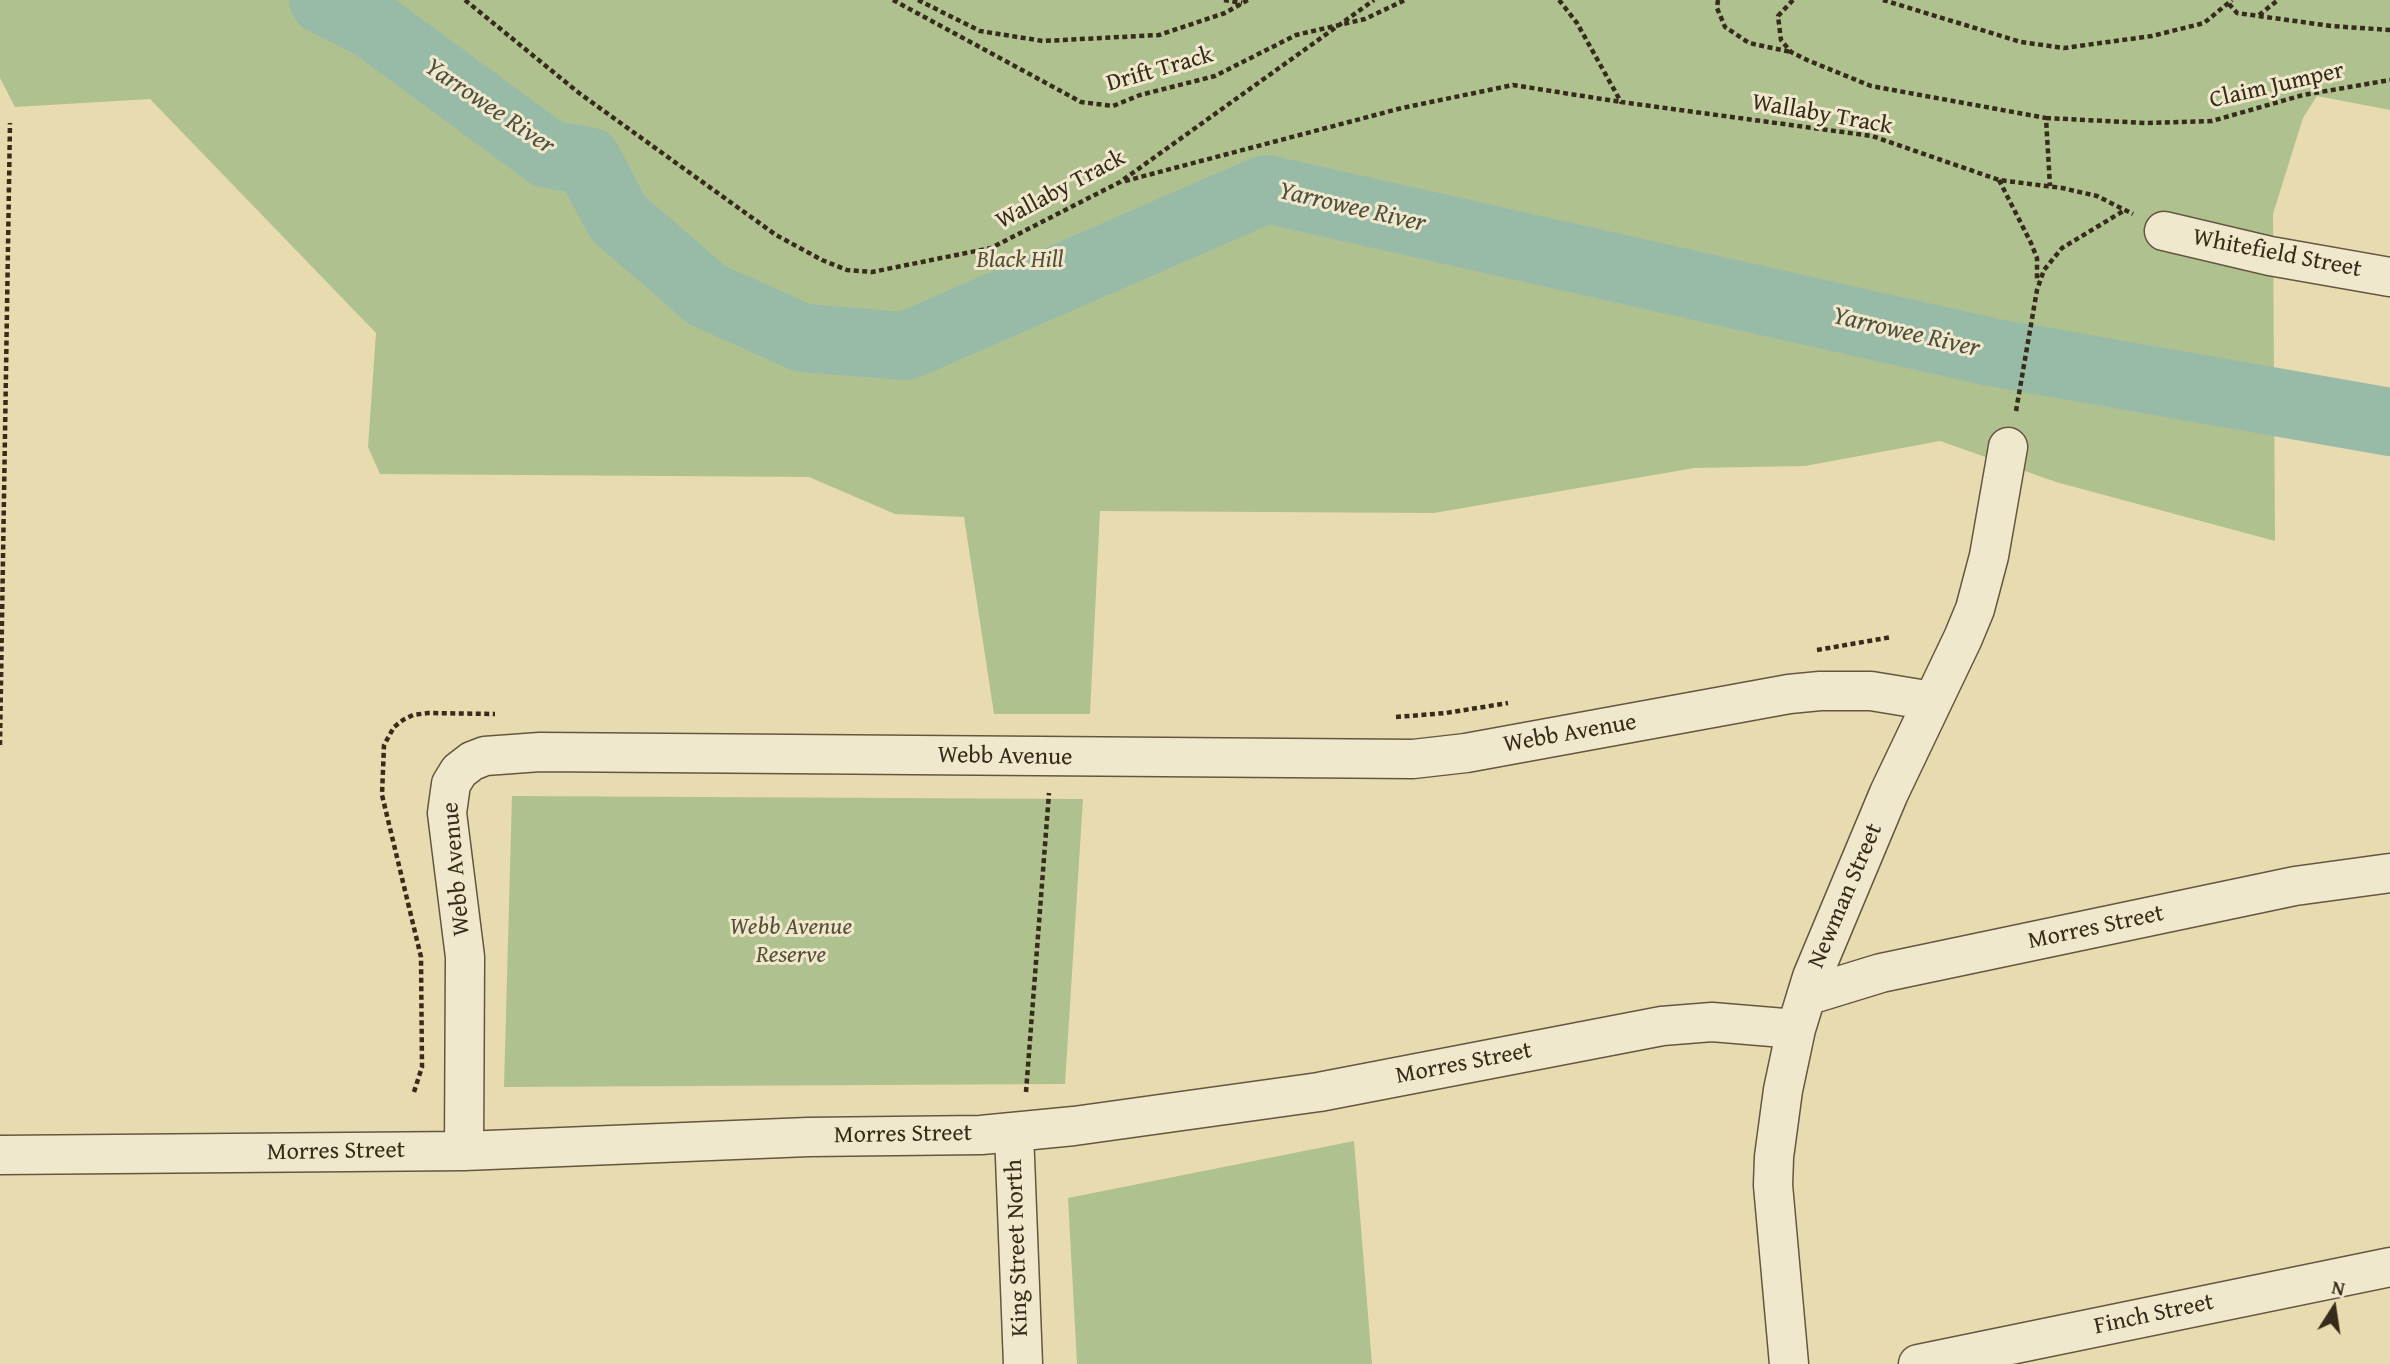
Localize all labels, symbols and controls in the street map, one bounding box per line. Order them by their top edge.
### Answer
street label: Drift Track [1103,41,1217,99]
water label: Yarrowee River [418,52,560,162]
street label: Claim Jumper [2207,57,2347,115]
street label: Wallaby Track [1749,88,1895,142]
street label: Wallaby Track [991,144,1131,236]
water label: Yarrowee River [1275,176,1429,240]
street label: Whitefield Street [2190,223,2364,285]
park label: Black Hill [977,247,1063,275]
water label: Yarrowee River [1829,301,1983,365]
street label: Webb Avenue [1501,708,1639,760]
street label: Webb Avenue [937,741,1073,773]
street label: Webb Avenue [437,801,477,937]
street label: Newman Street [1803,819,1889,973]
street label: Morres Street [2025,900,2167,956]
park label: Webb Avenue Reserve [730,914,852,970]
street label: Morres Street [1393,1037,1535,1091]
street label: Morres Street [834,1119,972,1151]
street label: Morres Street [267,1136,405,1168]
street label: King Street North [1001,1159,1035,1337]
text: N [2329,1272,2347,1302]
north arrow [2299,1273,2369,1343]
street label: Finch Street [2091,1288,2217,1342]

